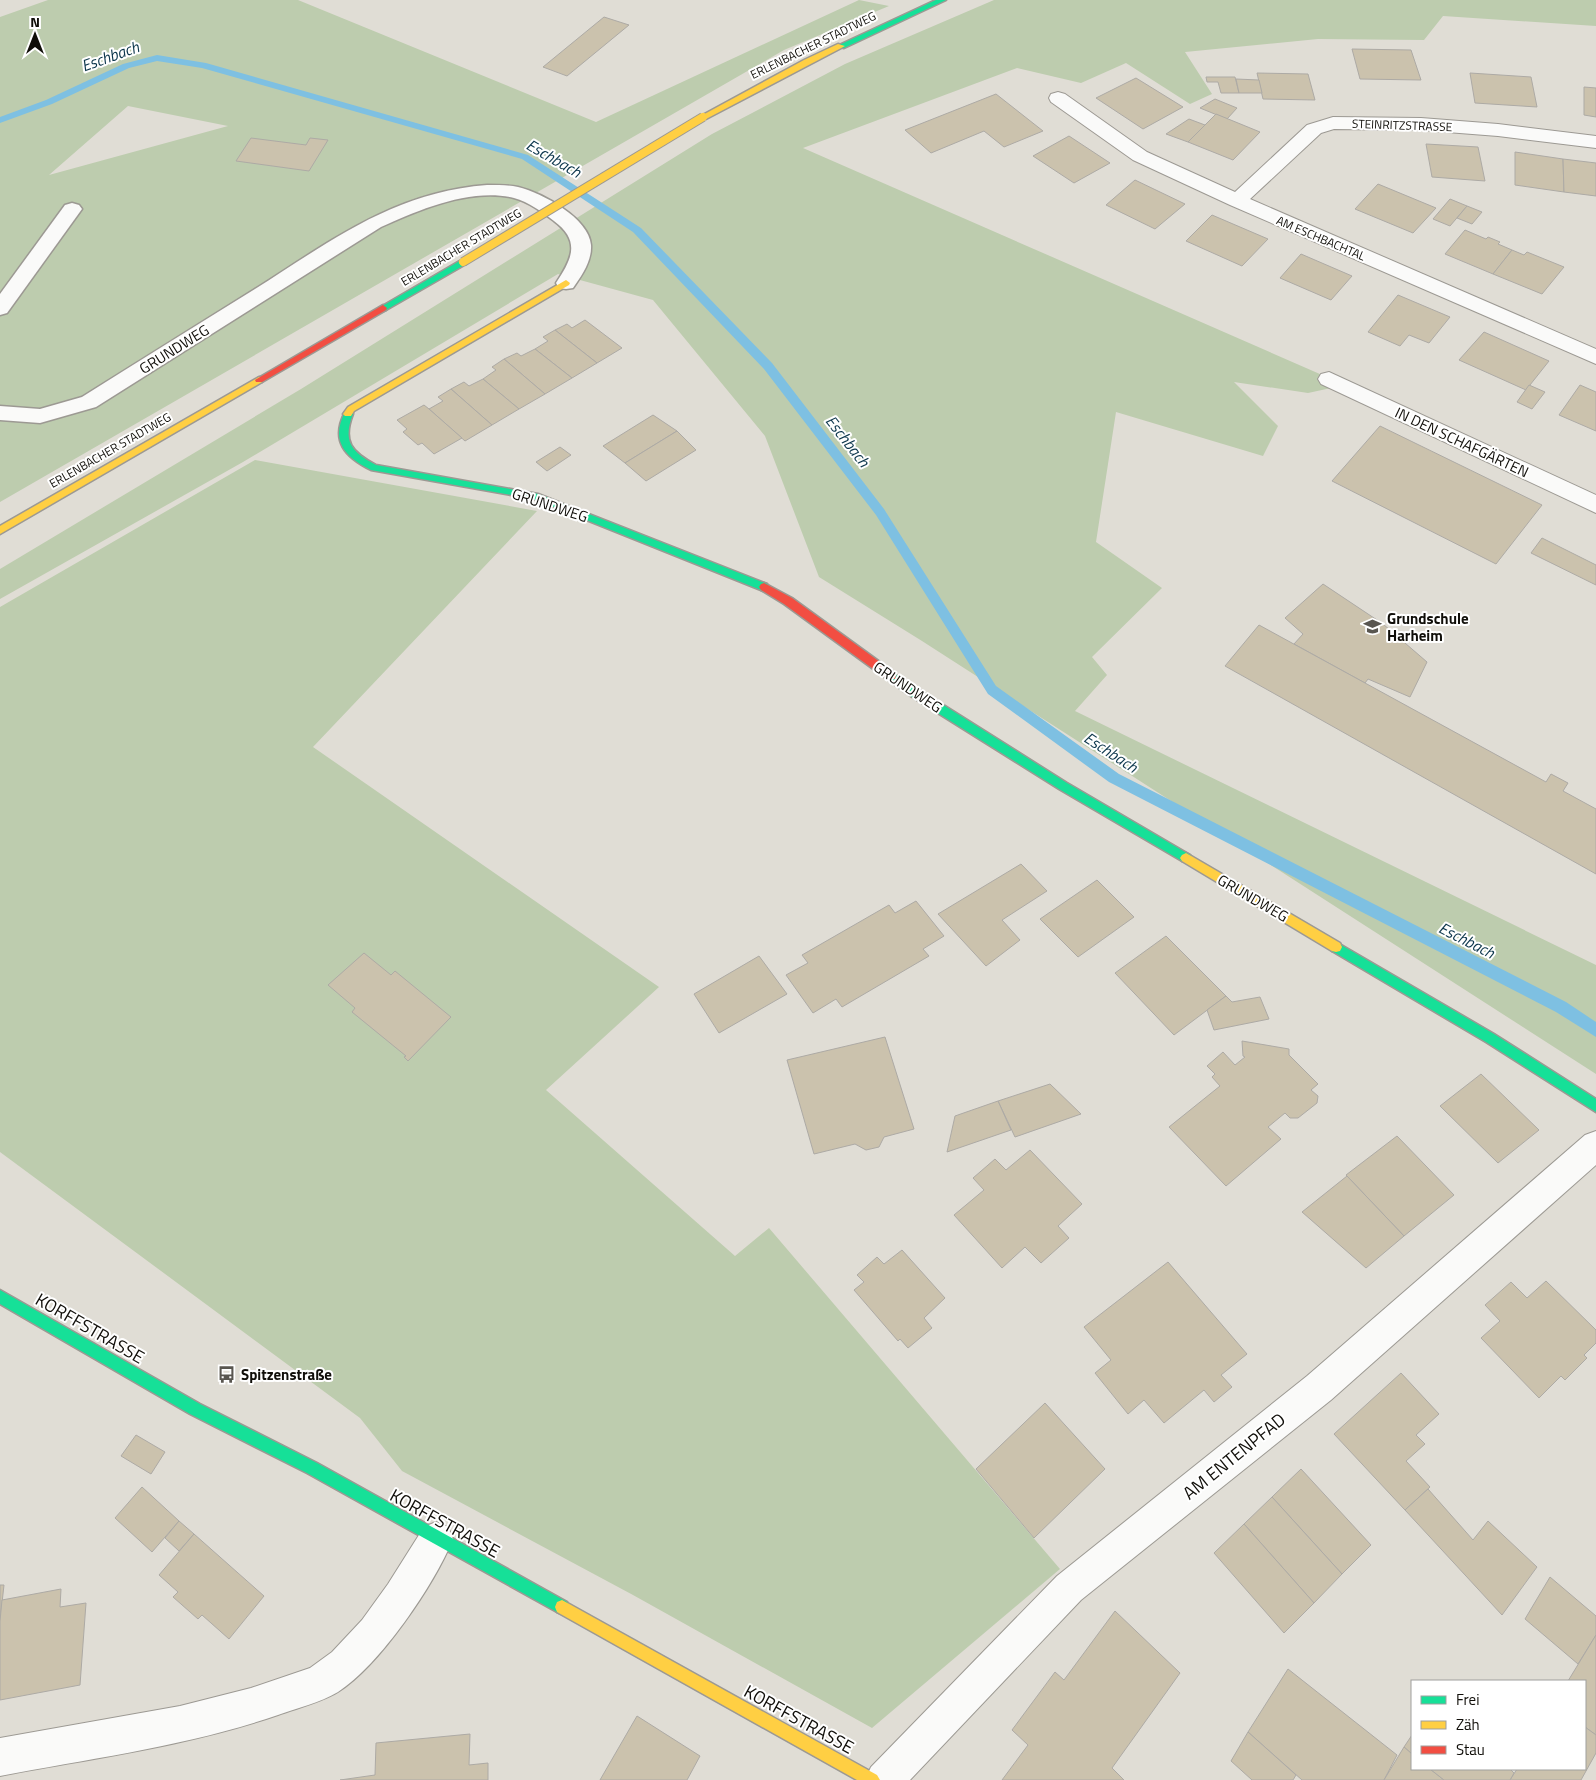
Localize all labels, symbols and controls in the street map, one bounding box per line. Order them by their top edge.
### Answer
street label: ERLENBACHER STADTWEG [747,6,879,84]
north arrow [10,10,60,60]
text: N [30,11,40,32]
water label: Eschbach [78,34,143,78]
street label: STEINRITZSTRASSE [1351,114,1453,136]
water label: Eschbach [522,133,587,184]
street label: ERLENBACHER STADTWEG [397,203,525,291]
street label: AM ESCHBACHTAL [1273,211,1369,265]
street label: GRUNDWEG [135,318,213,380]
street label: IN DEN SCHAFGÄRTEN [1391,401,1533,483]
street label: ERLENBACHER STADTWEG [46,407,174,493]
water label: Eschbach [820,410,877,473]
street label: GRUNDWEG [509,482,591,528]
place label: Grundschule Harheim [1387,607,1469,647]
school or university icon: Grundschule Harheim [1363,617,1383,637]
street label: GRUNDWEG [869,655,947,719]
water label: Eschbach [1079,726,1143,779]
street label: GRUNDWEG [1213,868,1293,928]
water label: Eschbach [1435,916,1500,965]
street label: KORFFSTRASSE [30,1286,150,1370]
place label: Spitzenstraße [241,1363,332,1386]
bus stop icon: Spitzenstraße [217,1364,237,1384]
street label: AM ENTENPFAD [1177,1406,1291,1506]
street label: KORFFSTRASSE [385,1482,505,1564]
street label: KORFFSTRASSE [739,1678,859,1760]
legend [1411,1680,1586,1770]
text: Frei [1456,1688,1479,1711]
text: Zäh [1456,1713,1480,1736]
text: Stau [1456,1738,1485,1761]

